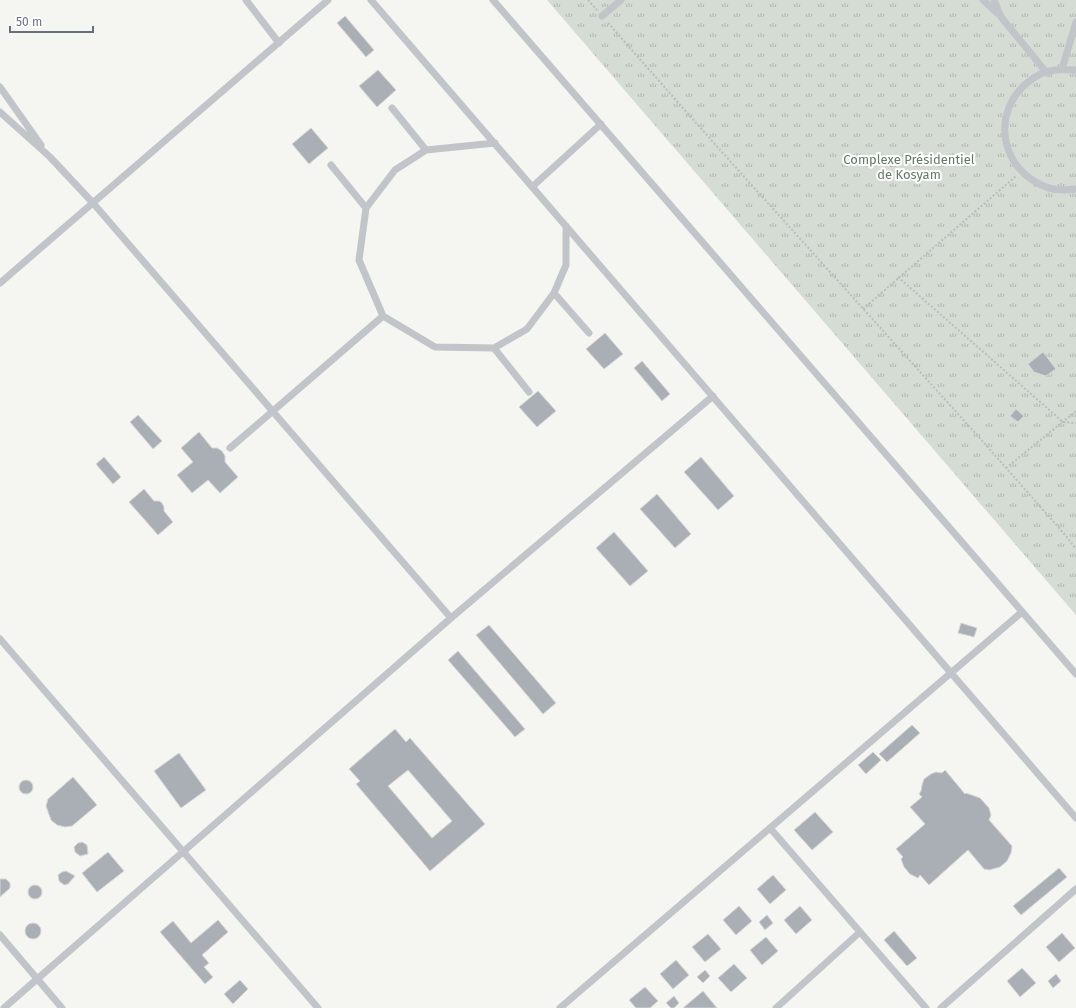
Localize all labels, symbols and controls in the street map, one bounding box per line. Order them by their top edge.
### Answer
scale bar [10,8,93,34]
text: 50 m [16,15,42,29]
park label: Complexe Présidentiel de Kosyam [843,152,975,182]

